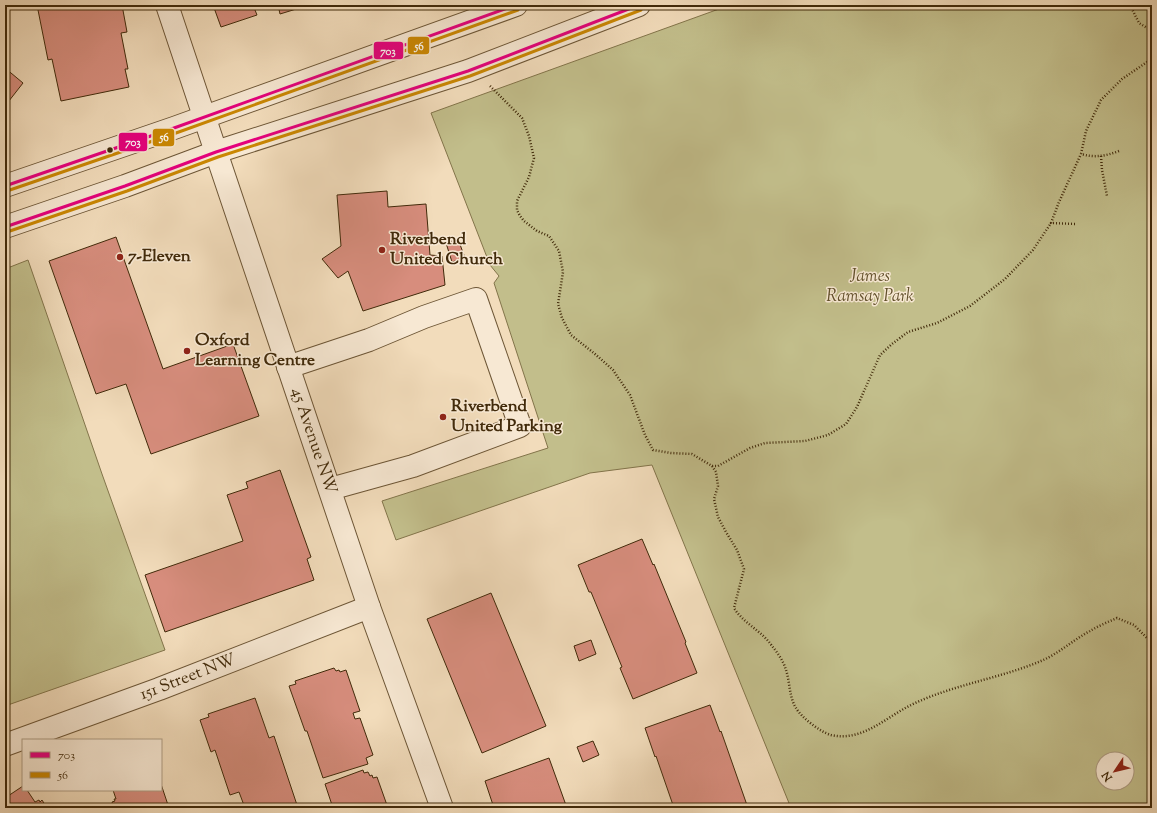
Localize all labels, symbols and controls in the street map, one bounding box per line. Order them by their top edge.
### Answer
line badge: 56 [407,36,430,55]
text: 56 [413,39,424,55]
line badge: 703 [373,41,404,60]
text: 703 [380,44,396,60]
line badge: 56 [152,128,175,147]
text: 56 [158,130,169,146]
line badge: 703 [118,132,148,152]
text: 703 [125,135,141,151]
unlabelled marker [105,145,115,155]
place label: Riverbend United Church [390,228,503,272]
place label: 7-Eleven [128,245,192,269]
marker: Riverbend United Church [377,245,387,255]
marker: 7-Eleven [115,252,125,262]
park label: James Ramsay Park [826,265,914,309]
place label: Oxford Learning Centre [195,329,315,373]
marker: Oxford Learning Centre [182,346,192,356]
street label: 45 Avenue NW [284,385,342,498]
place label: Riverbend United Parking [451,395,563,439]
marker: Riverbend United Parking [438,412,448,422]
street label: 151 Street NW [137,648,240,707]
legend [22,739,162,791]
text: 703 [58,747,75,765]
north arrow [1095,751,1135,791]
text: 56 [57,767,68,785]
text: N [1098,768,1117,785]

